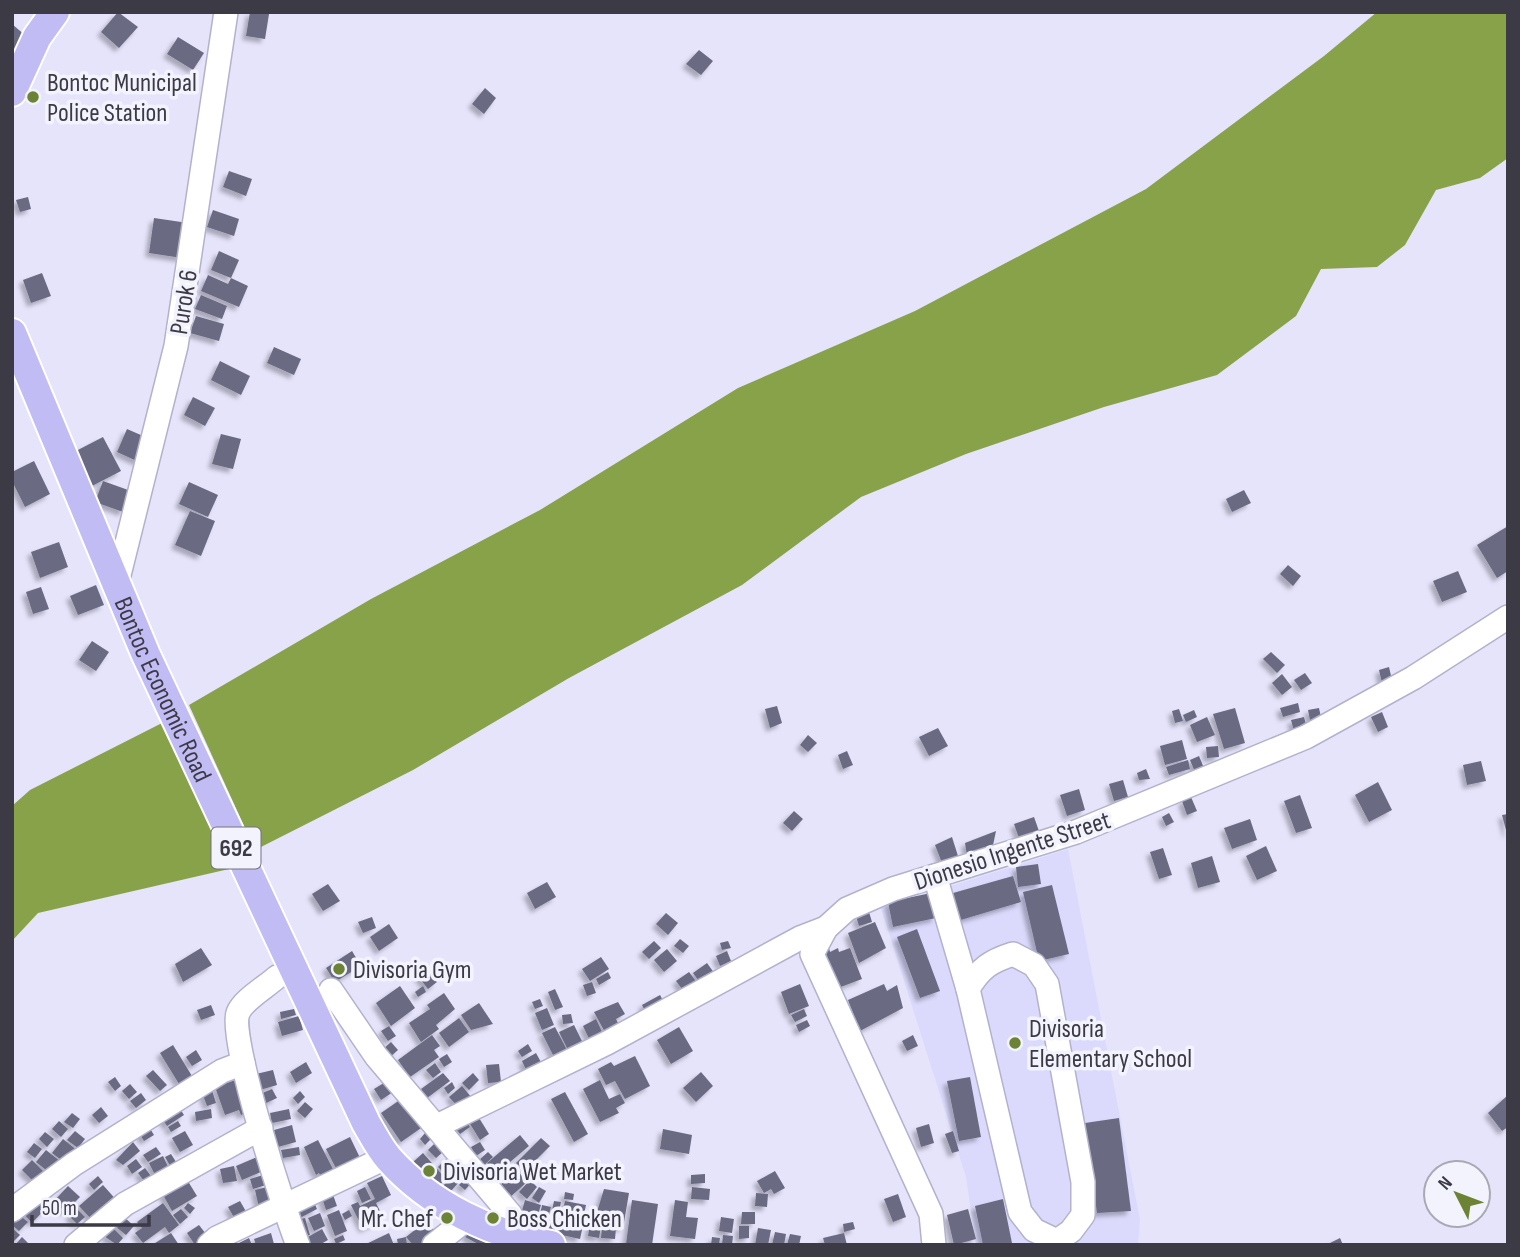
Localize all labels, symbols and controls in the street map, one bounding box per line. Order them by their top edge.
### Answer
place label: Bontoc Municipal Police Station [47,68,197,129]
marker: Bontoc Municipal Police Station [25,89,41,105]
street label: Purok 6 [164,268,205,337]
street label: Bontoc Economic Road [107,593,217,787]
street label: Dionesio Ingente Street [910,805,1115,898]
road number: 692 [212,828,260,868]
place label: Divisoria Gym [353,955,471,986]
marker: Divisoria Gym [331,961,347,977]
place label: Divisoria Elementary School [1029,1014,1192,1075]
marker: Divisoria Elementary School [1007,1035,1023,1051]
place label: Divisoria Wet Market [443,1157,622,1188]
north arrow [1422,1159,1492,1229]
marker: Divisoria Wet Market [421,1163,437,1179]
text: N [1434,1172,1457,1195]
scale bar [32,1184,149,1228]
text: 50 m [42,1196,77,1221]
place label: Mr. Chef [361,1204,433,1235]
place label: Boss Chicken [507,1204,622,1235]
marker: Mr. Chef [439,1210,455,1226]
marker: Boss Chicken [485,1210,501,1226]

